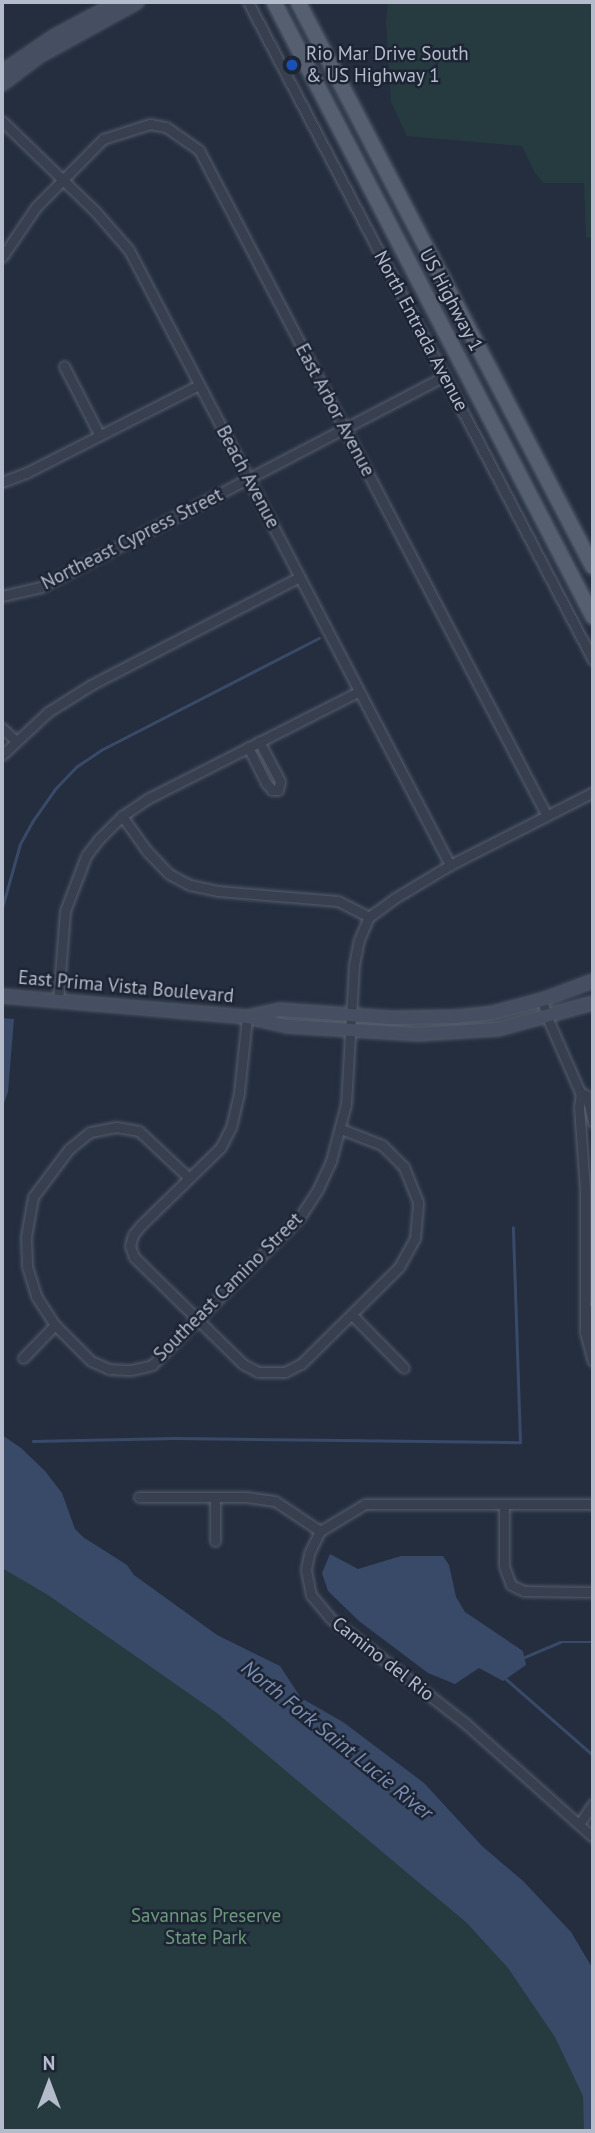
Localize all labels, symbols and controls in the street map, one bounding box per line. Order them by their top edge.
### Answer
place label: Rio Mar Drive South & US Highway 1 [306,43,469,87]
marker: Rio Mar Drive South & US Highway 1 [284,57,300,73]
street label: US Highway 1 [414,244,488,356]
street label: North Entrada Avenue [369,247,473,415]
street label: East Arbor Avenue [290,339,380,481]
street label: Beach Avenue [211,422,285,532]
street label: Northeast Cypress Street [38,483,226,595]
street label: East Prima Vista Boulevard [17,966,235,1008]
street label: Southeast Camino Street [149,1208,307,1366]
street label: Camino del Rio [327,1612,439,1706]
water label: North Fork Saint Lucie River [236,1655,438,1825]
park label: Savannas Preserve State Park [131,1905,281,1949]
north arrow [14,2049,84,2119]
text: N [43,2051,55,2075]

